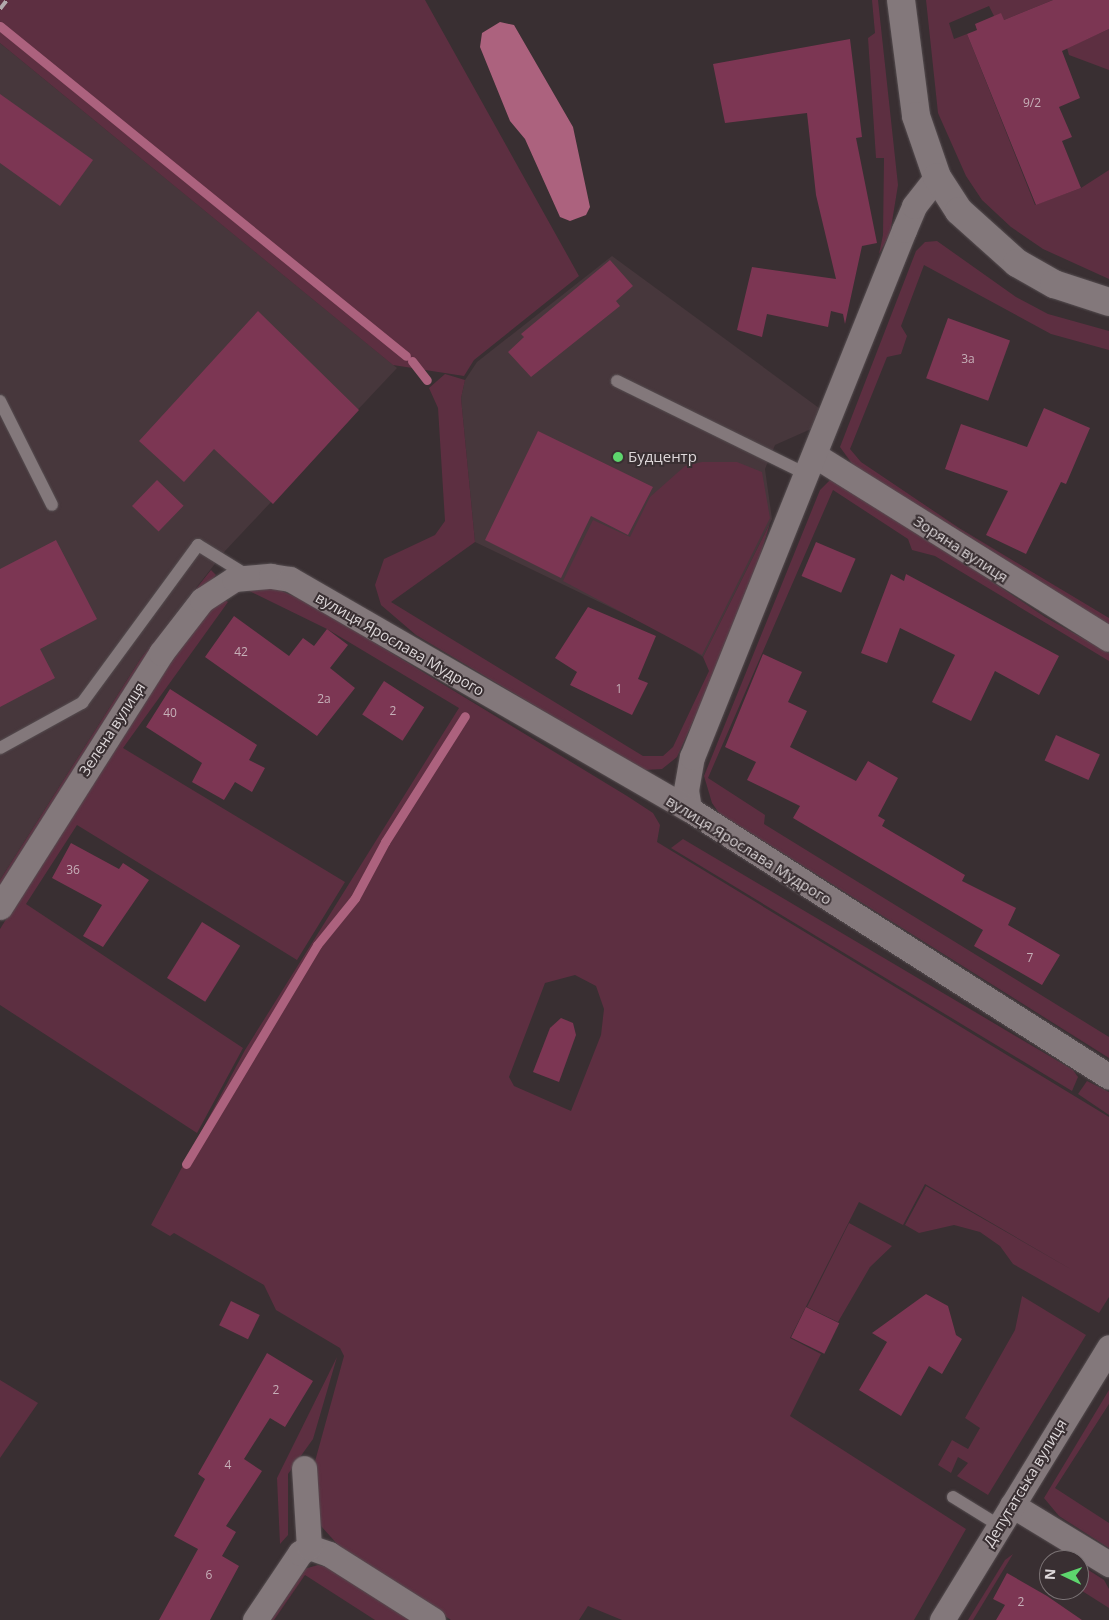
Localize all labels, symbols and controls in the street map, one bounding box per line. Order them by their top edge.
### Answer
house number: 9/2 [1023,96,1041,110]
house number: 3а [961,352,975,366]
place label: Будцентр [628,448,697,466]
marker: Будцентр [612,451,624,463]
street label: Зоряна вулиця [910,512,1012,586]
street label: вулиця Ярослава Мудрого [312,588,488,700]
house number: 42 [234,645,248,659]
street label: Зелена вулиця [75,679,149,779]
house number: 1 [616,682,622,696]
house number: 2а [317,692,331,706]
house number: 2 [390,704,396,718]
house number: 40 [163,706,177,720]
street label: вулиця Ярослава Мудрого [663,792,835,908]
house number: 36 [66,863,80,877]
house number: 7 [1027,951,1033,965]
house number: 2 [273,1383,279,1397]
street label: Депутатська вулиця [980,1416,1070,1550]
house number: 4 [225,1458,231,1472]
north arrow [1039,1550,1089,1600]
house number: 6 [206,1568,212,1582]
text: N [1040,1568,1059,1580]
house number: 2 [1018,1595,1024,1609]

